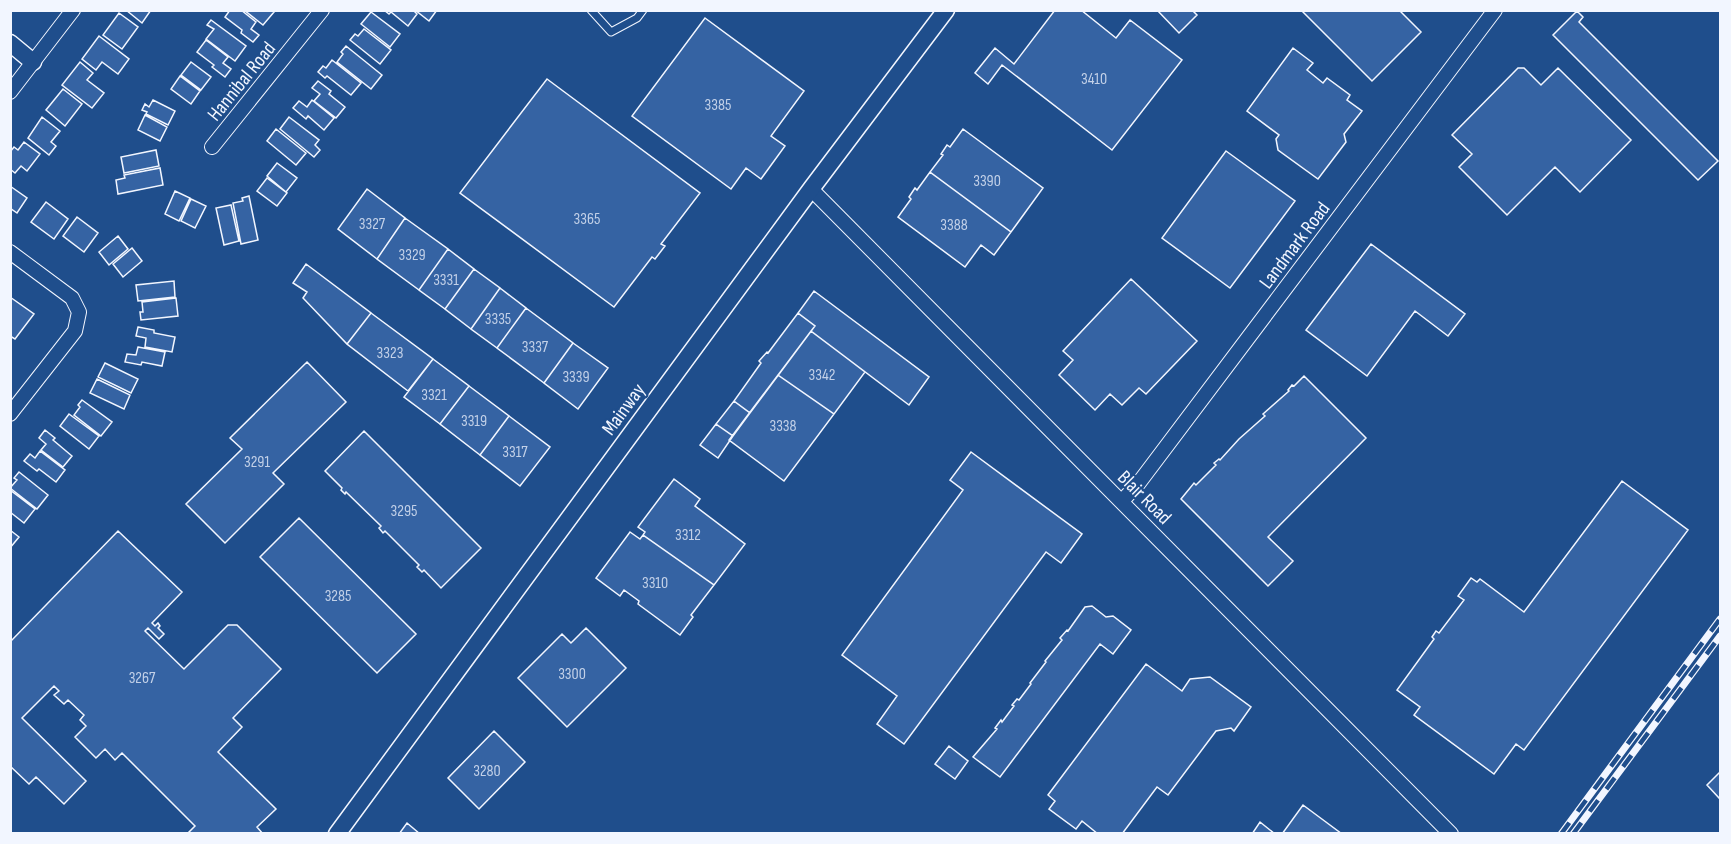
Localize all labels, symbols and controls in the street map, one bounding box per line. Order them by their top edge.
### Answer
street label: Hannibal Road [203,37,281,126]
house number: 3410 [1081,70,1107,89]
house number: 3385 [705,96,731,115]
house number: 3390 [973,172,1001,191]
street label: Landmark Road [1254,197,1335,294]
house number: 3365 [574,210,600,229]
house number: 3327 [359,215,386,234]
house number: 3388 [940,216,968,235]
house number: 3329 [398,246,426,265]
house number: 3331 [433,271,459,290]
house number: 3335 [485,310,511,329]
house number: 3337 [522,338,549,357]
house number: 3323 [377,344,403,363]
house number: 3342 [809,366,835,385]
house number: 3339 [562,368,590,387]
street label: Mainway [597,379,651,440]
house number: 3321 [421,386,447,405]
house number: 3319 [461,412,487,431]
house number: 3338 [769,417,797,436]
house number: 3317 [502,443,528,462]
house number: 3291 [244,453,270,472]
street label: Blair Road [1112,466,1176,530]
house number: 3295 [391,502,417,521]
house number: 3312 [675,526,701,545]
house number: 3310 [642,574,668,593]
house number: 3285 [325,587,351,606]
house number: 3300 [558,665,586,684]
house number: 3267 [129,669,156,688]
house number: 3280 [473,762,501,781]

